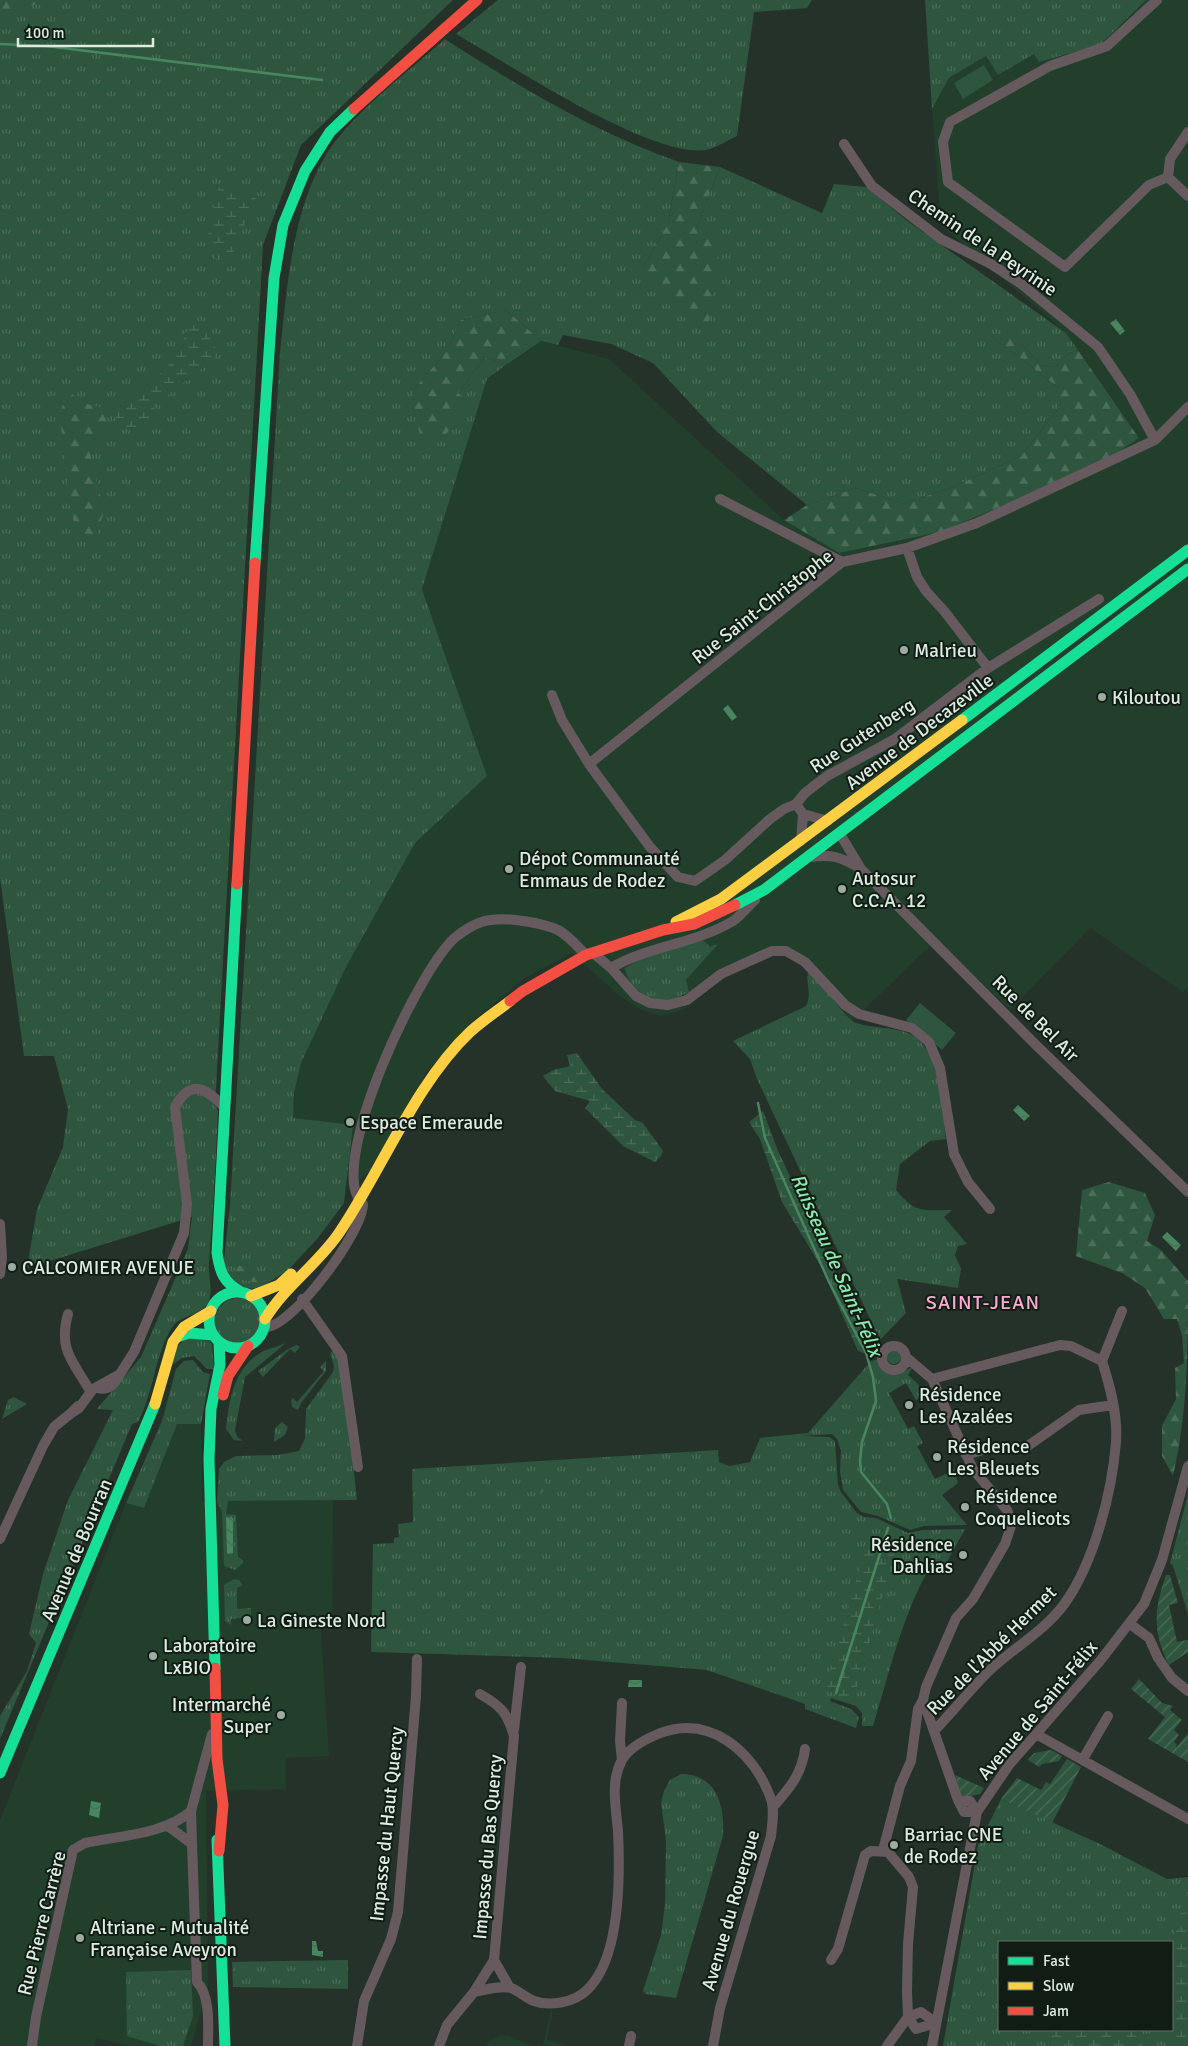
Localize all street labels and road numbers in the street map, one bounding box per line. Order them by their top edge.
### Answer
street label: Chemin de la Peyrinie [903,184,1062,302]
street label: Rue Saint-Christophe [687,544,838,669]
street label: Avenue de Decazeville [841,668,998,795]
street label: Rue Gutenberg [806,693,920,779]
street label: Rue de Bel Air [987,970,1084,1067]
street label: Avenue de Bourran [36,1475,118,1625]
street label: Rue de l'Abbé Hermet [922,1581,1062,1721]
street label: Avenue de Saint-Félix [972,1636,1103,1785]
street label: Impasse du Haut Quercy [365,1725,409,1923]
street label: Impasse du Bas Quercy [468,1753,508,1941]
street label: Avenue du Rouergue [697,1827,765,1993]
street label: Rue Pierre Carrère [12,1849,72,1998]

